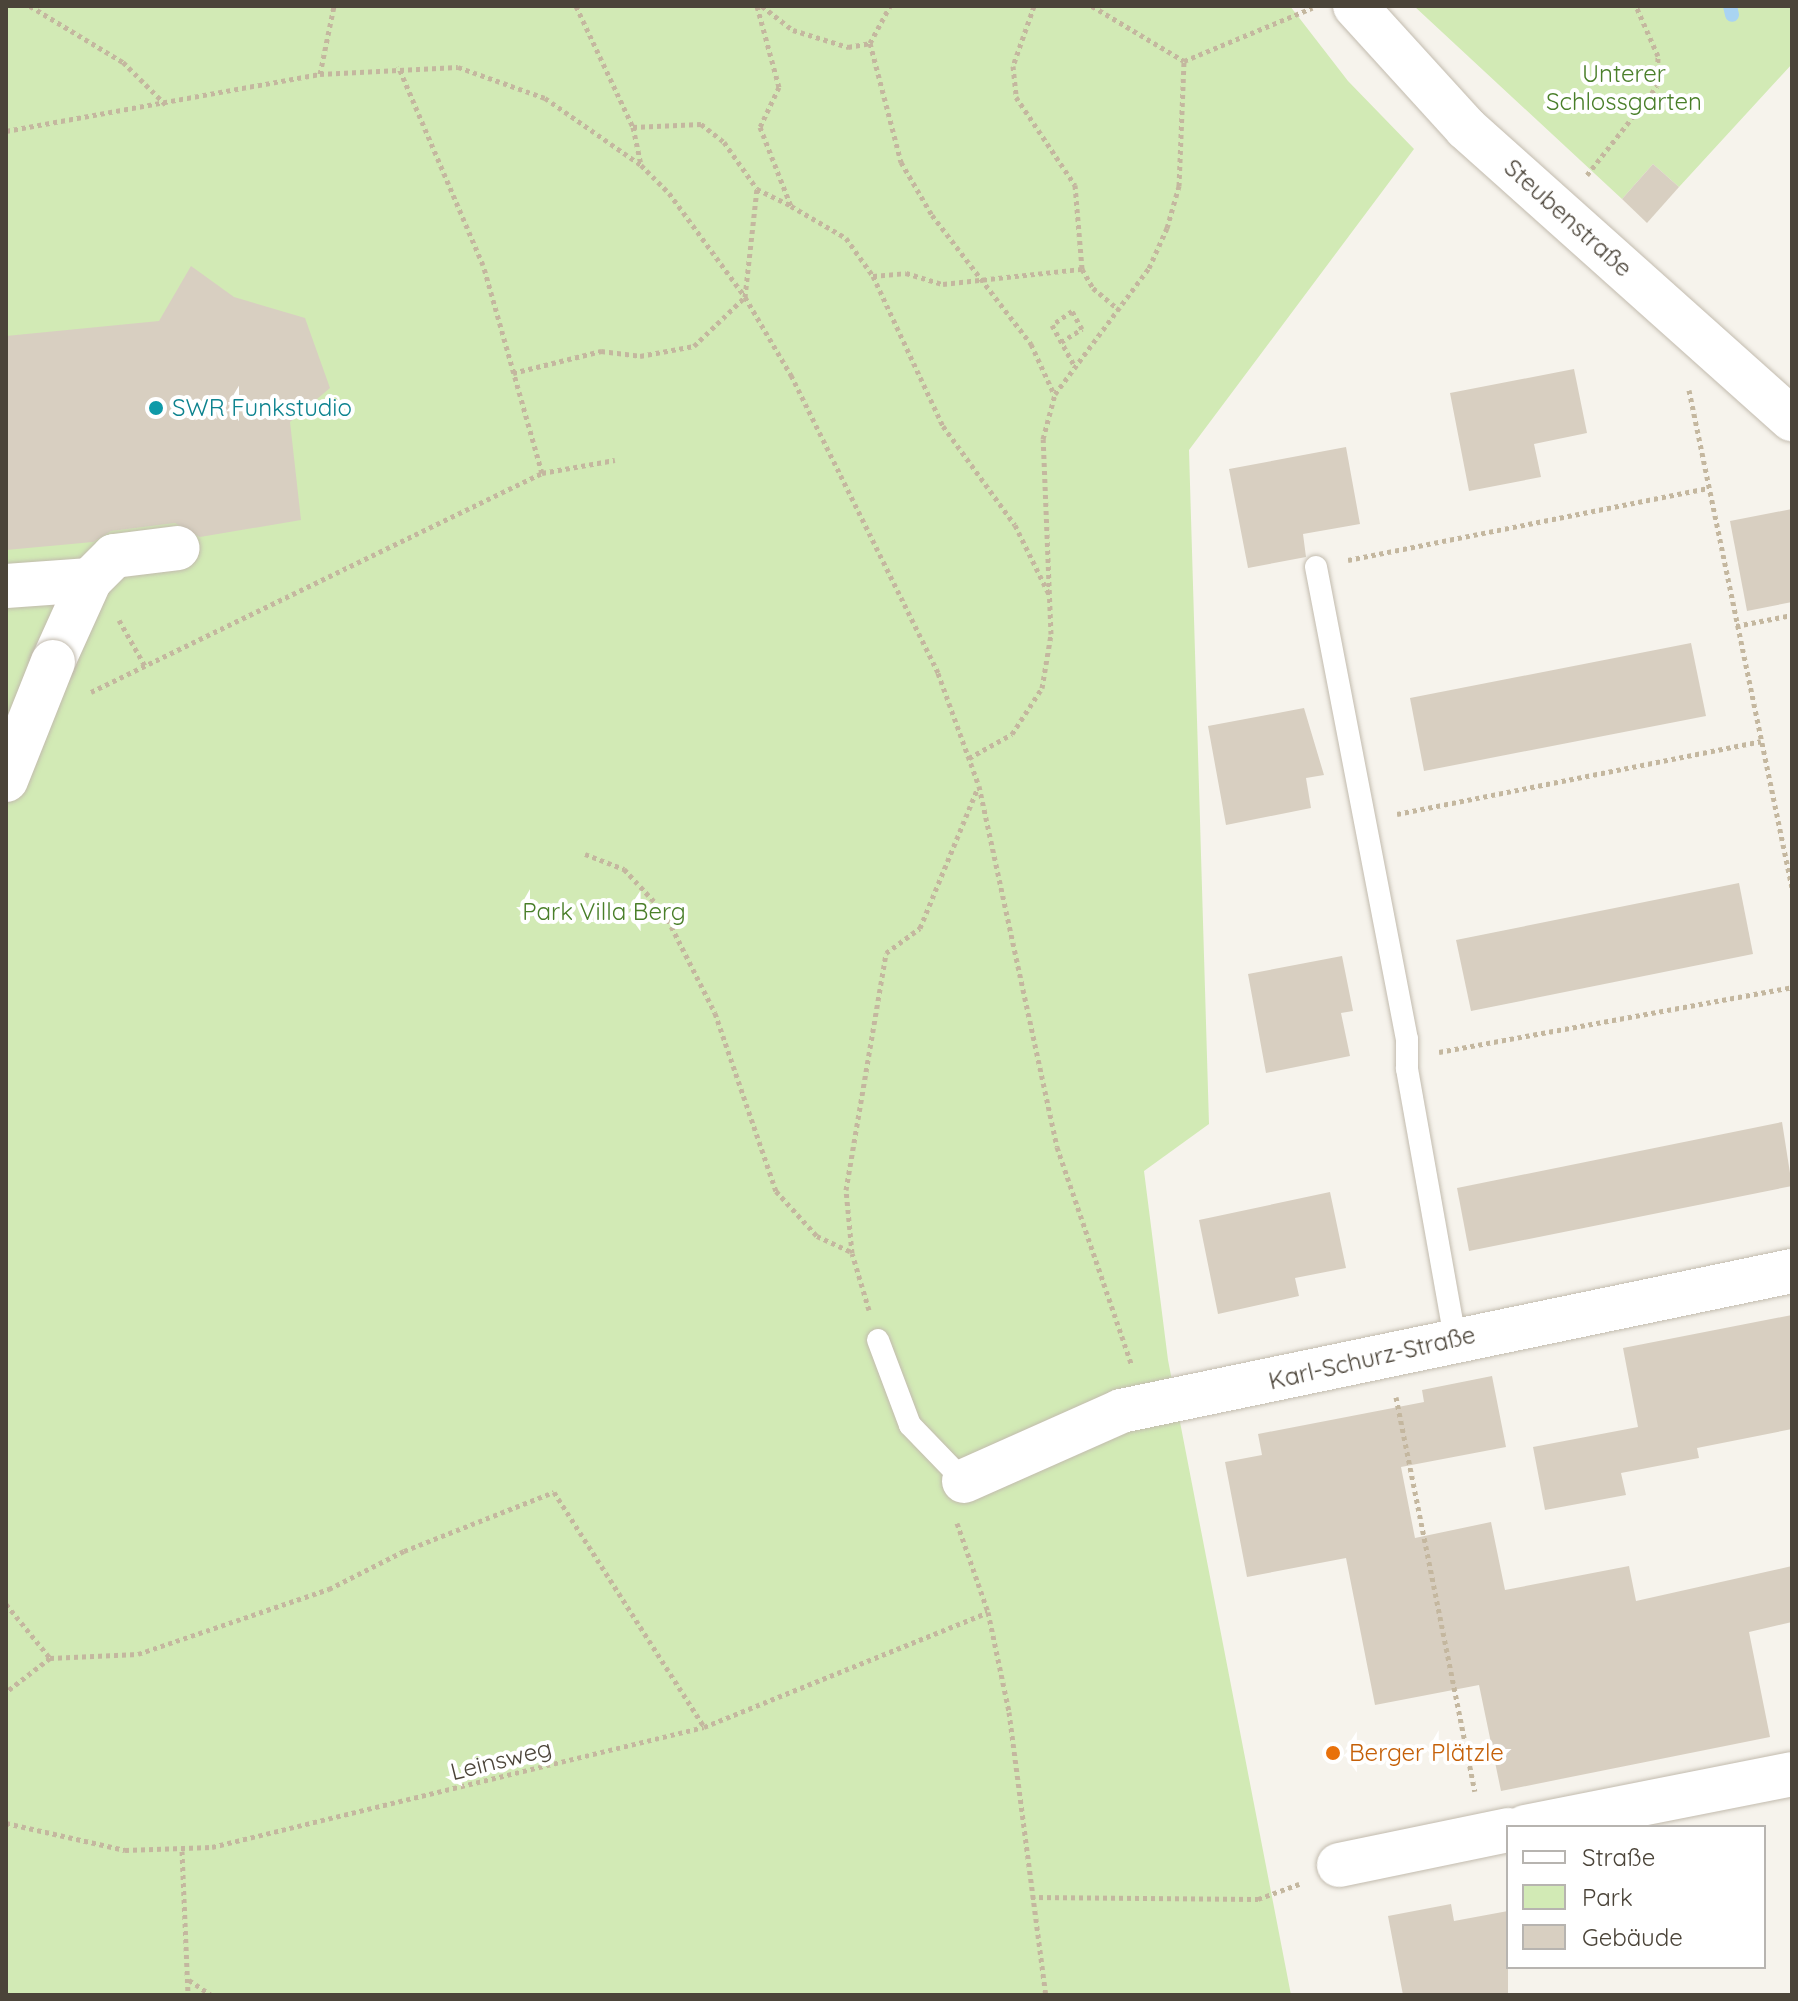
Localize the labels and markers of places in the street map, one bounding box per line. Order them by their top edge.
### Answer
place label: SWR Funkstudio [172,394,352,422]
marker: SWR Funkstudio [147,399,165,417]
place label: Berger Plätzle [1349,1739,1504,1767]
marker: Berger Plätzle [1324,1744,1342,1762]

